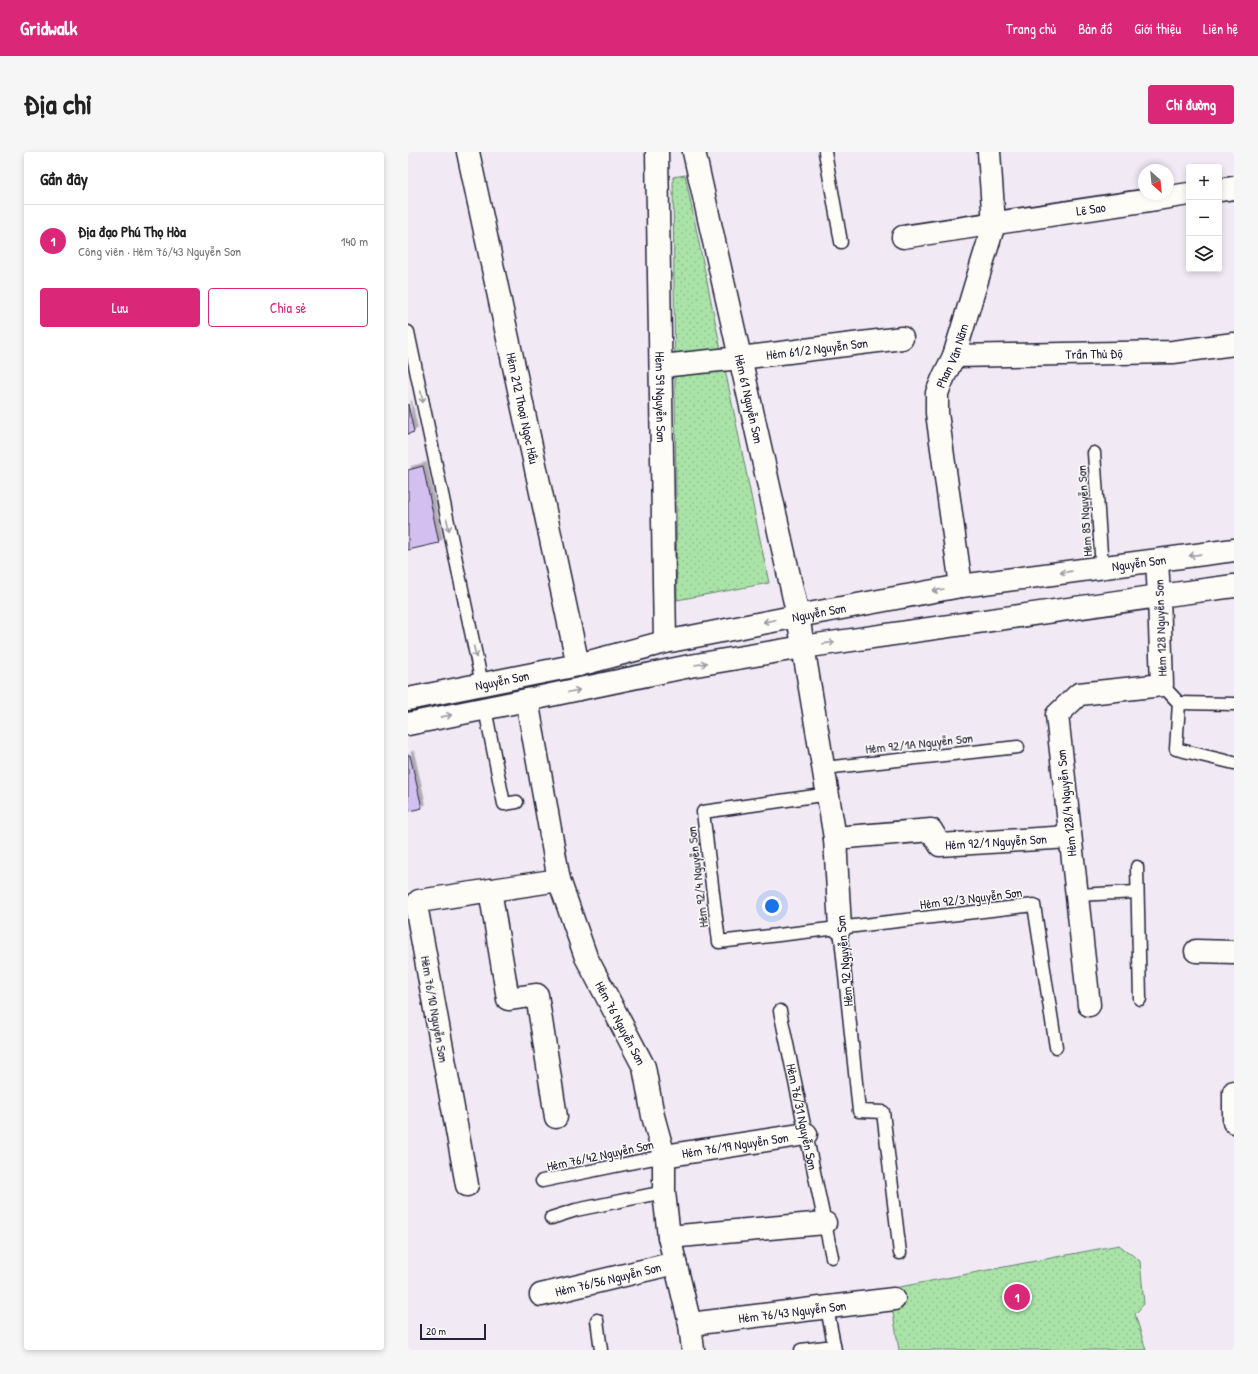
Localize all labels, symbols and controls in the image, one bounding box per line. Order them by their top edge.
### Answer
text: Gridwalk [20,15,77,41]
text: Trang chủ [1006,19,1056,38]
text: Bản đồ [1078,19,1112,38]
text: Giới thiệu [1134,19,1181,38]
text: Liên hệ [1203,19,1238,38]
text: Địa chỉ [24,85,92,123]
button: Chỉ đường [1148,85,1234,124]
north arrow [1138,164,1174,200]
map controls [1186,164,1222,272]
button: + [1186,164,1222,200]
text: Gần đây [40,167,88,190]
street label: Lê Sao [1075,198,1107,220]
button: − [1186,200,1222,236]
text: Địa đạo Phú Thọ Hòa [78,221,186,242]
text: 1 [51,232,55,250]
text: 140 m [341,232,368,250]
button: layers [1186,236,1222,272]
text: Công viên · Hẻm 76/43 Nguyễn Sơn [78,242,241,260]
button: Lưu [40,288,200,327]
button: Chia sẻ [208,288,368,327]
street label: Phan Văn Năm [931,321,972,391]
street label: Hẻm 61/2 Nguyễn Sơn [765,333,869,364]
street label: Trần Thủ Độ [1065,344,1123,363]
street label: Hẻm 212 Thoại Ngọc Hầu [502,351,544,465]
street label: Hẻm 59 Nguyễn Sơn [651,351,671,443]
street label: Hẻm 61 Nguyễn Sơn [731,353,768,445]
one-way arrow [418,391,426,404]
street label: Hẻm 85 Nguyễn Sơn [1072,464,1096,557]
one-way arrow [444,518,452,531]
street label: Nguyễn Sơn [1111,550,1167,575]
one-way arrow [1189,551,1202,559]
one-way arrow [1060,568,1073,576]
street label: Hẻm 128 Nguyễn Sơn [1149,579,1171,677]
one-way arrow [932,587,945,595]
street label: Nguyễn Sơn [790,598,847,626]
one-way arrow [762,618,775,626]
one-way arrow [822,639,835,647]
one-way arrow [471,645,479,658]
one-way arrow [694,660,707,668]
street label: Nguyễn Sơn [474,666,531,694]
one-way arrow [567,686,580,694]
one-way arrow [439,712,452,720]
street label: Hẻm 92/1A Nguyễn Sơn [864,728,974,758]
street label: Hẻm 128/4 Nguyễn Sơn [1051,749,1081,857]
street label: Hẻm 92/4 Nguyễn Sơn [682,825,712,929]
street label: Hẻm 92/1 Nguyễn Sơn [945,829,1048,854]
street label: Hẻm 92/3 Nguyễn Sơn [919,883,1023,913]
your location [762,896,782,916]
street label: Hẻm 92 Nguyễn Sơn [831,915,857,1007]
street label: Hẻm 76/10 Nguyễn Sơn [417,954,453,1064]
street label: Hẻm 76 Nguyễn Sơn [591,978,650,1068]
street label: Hẻm 76/31 Nguyễn Sơn [782,1062,822,1172]
street label: Hẻm 76/19 Nguyễn Sơn [681,1128,790,1162]
street label: Hẻm 76/42 Nguyễn Sơn [545,1135,655,1175]
street label: Hẻm 76/56 Nguyễn Sơn [553,1258,663,1300]
pin: 1 [1004,1282,1030,1312]
street label: Hẻm 76/43 Nguyễn Sơn [737,1296,847,1327]
scale bar [420,1322,486,1341]
text: 20 m [426,1324,446,1338]

